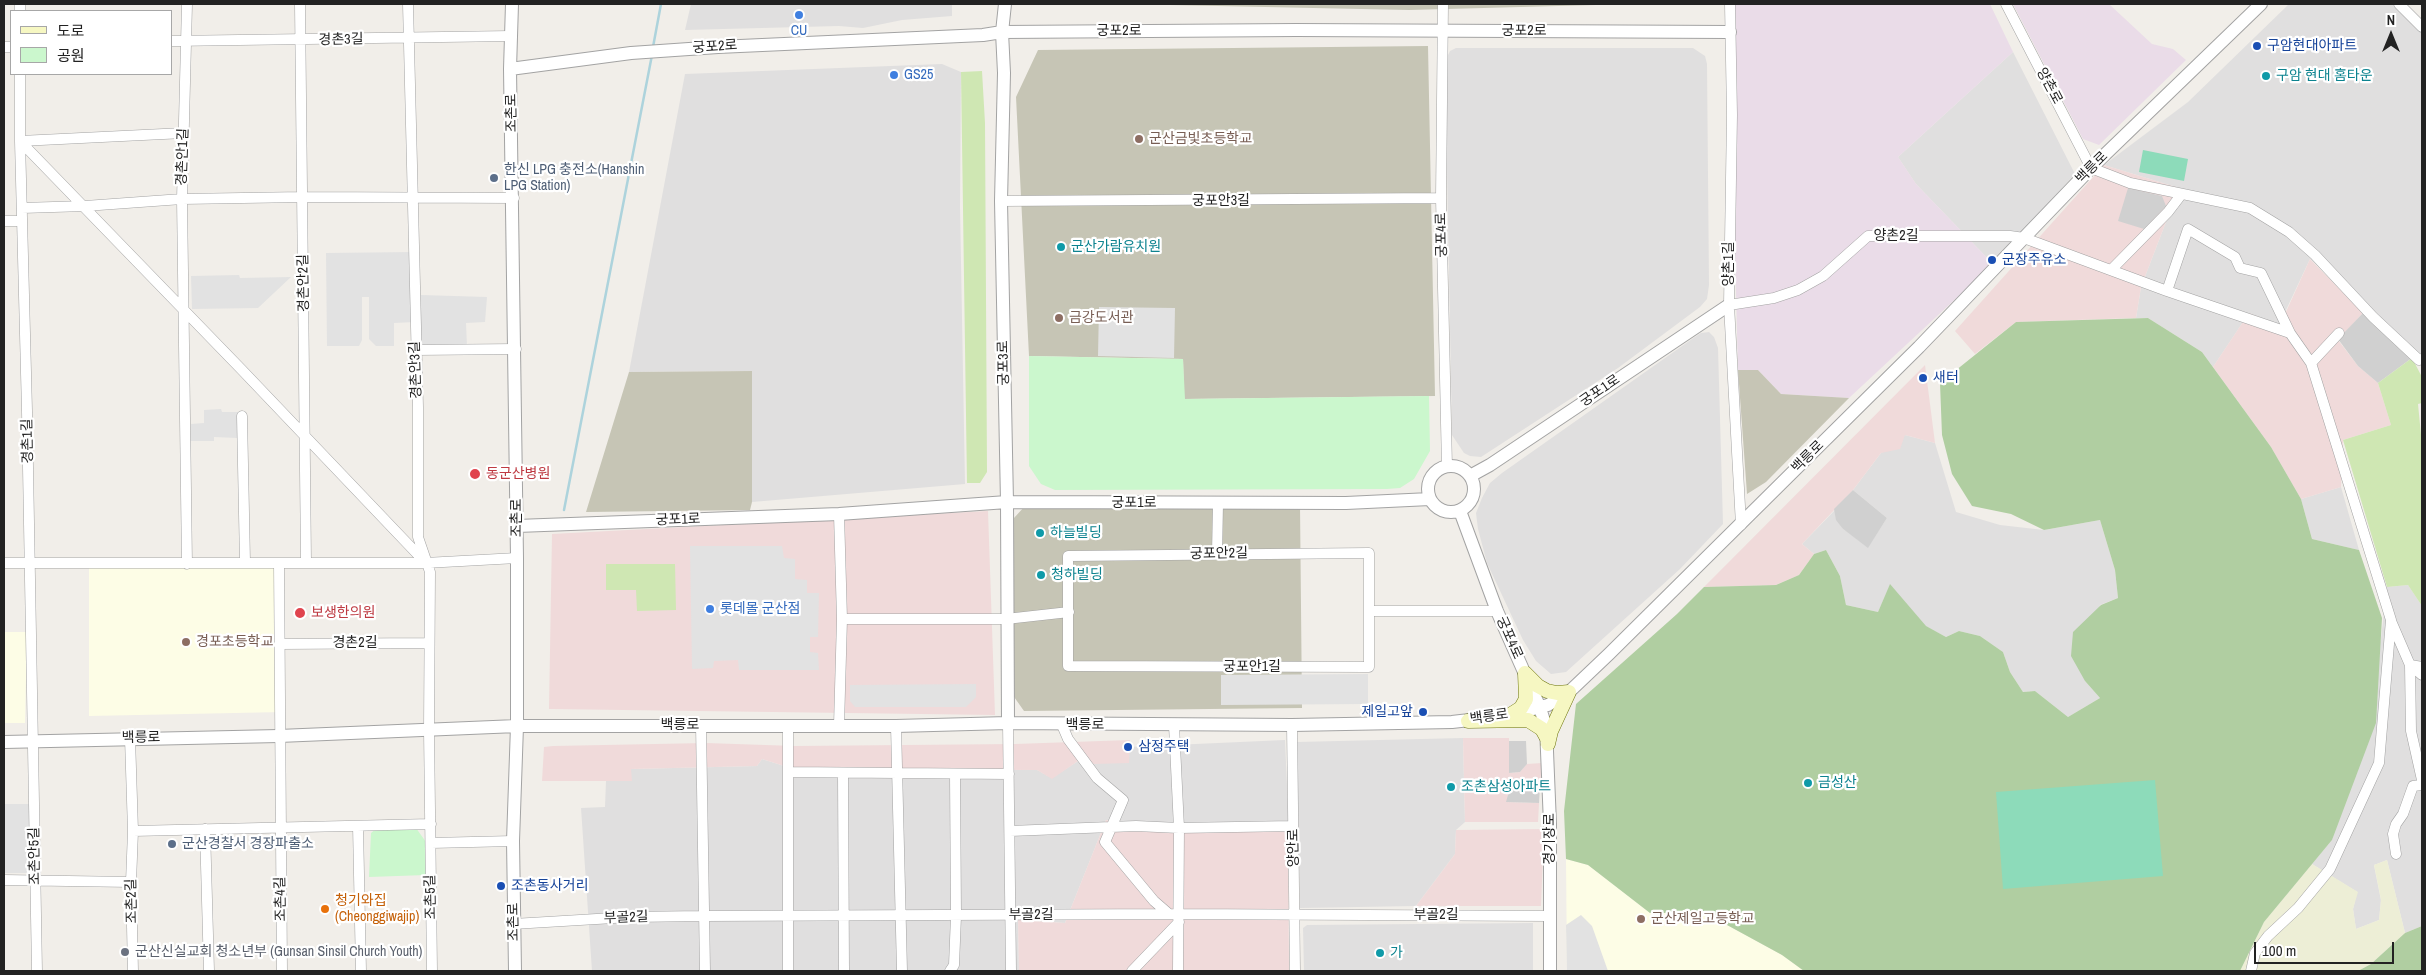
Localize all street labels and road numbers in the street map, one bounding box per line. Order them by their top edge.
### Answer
street label: 궁포2로 [1096,23,1142,39]
street label: 궁포2로 [1501,23,1547,39]
street label: 경촌3길 [318,31,364,49]
street label: 궁포2로 [692,37,738,57]
street label: 양촌로 [2033,65,2065,107]
street label: 조촌로 [503,94,521,132]
street label: 경촌안1길 [174,128,192,186]
street label: 백릉로 [2072,148,2112,188]
street label: 궁포안3길 [1192,193,1250,209]
street label: 궁포4로 [1433,212,1451,258]
street label: 양촌2길 [1873,228,1919,244]
street label: 양촌1길 [1721,241,1737,287]
street label: 경촌안2길 [295,254,313,312]
street label: 궁포3로 [995,340,1013,386]
street label: 경촌안3길 [407,341,425,399]
street label: 궁포1로 [1577,371,1623,411]
street label: 경촌1길 [19,418,37,464]
street label: 백릉로 [1788,437,1828,477]
street label: 궁포1로 [1111,495,1157,511]
street label: 조촌로 [509,499,525,537]
street label: 궁포1로 [655,511,701,529]
street label: 궁포안2길 [1190,545,1248,563]
street label: 궁포4로 [1492,614,1526,662]
street label: 경촌2길 [332,635,378,651]
street label: 궁포안1길 [1223,659,1281,675]
street label: 백릉로 [1469,706,1509,728]
street label: 백릉로 [661,717,699,733]
street label: 백릉로 [1066,717,1104,733]
street label: 백릉로 [122,729,160,747]
street label: 경기장로 [1542,813,1558,865]
street label: 조촌안5길 [26,827,44,885]
street label: 양안로 [1285,829,1303,867]
street label: 조촌5길 [422,874,440,920]
street label: 조촌4길 [272,876,290,922]
street label: 조촌2길 [123,878,141,924]
street label: 조촌로 [505,903,523,941]
street label: 부골2길 [1008,907,1054,923]
street label: 부골2길 [1413,907,1459,923]
street label: 부골2길 [603,909,649,927]

